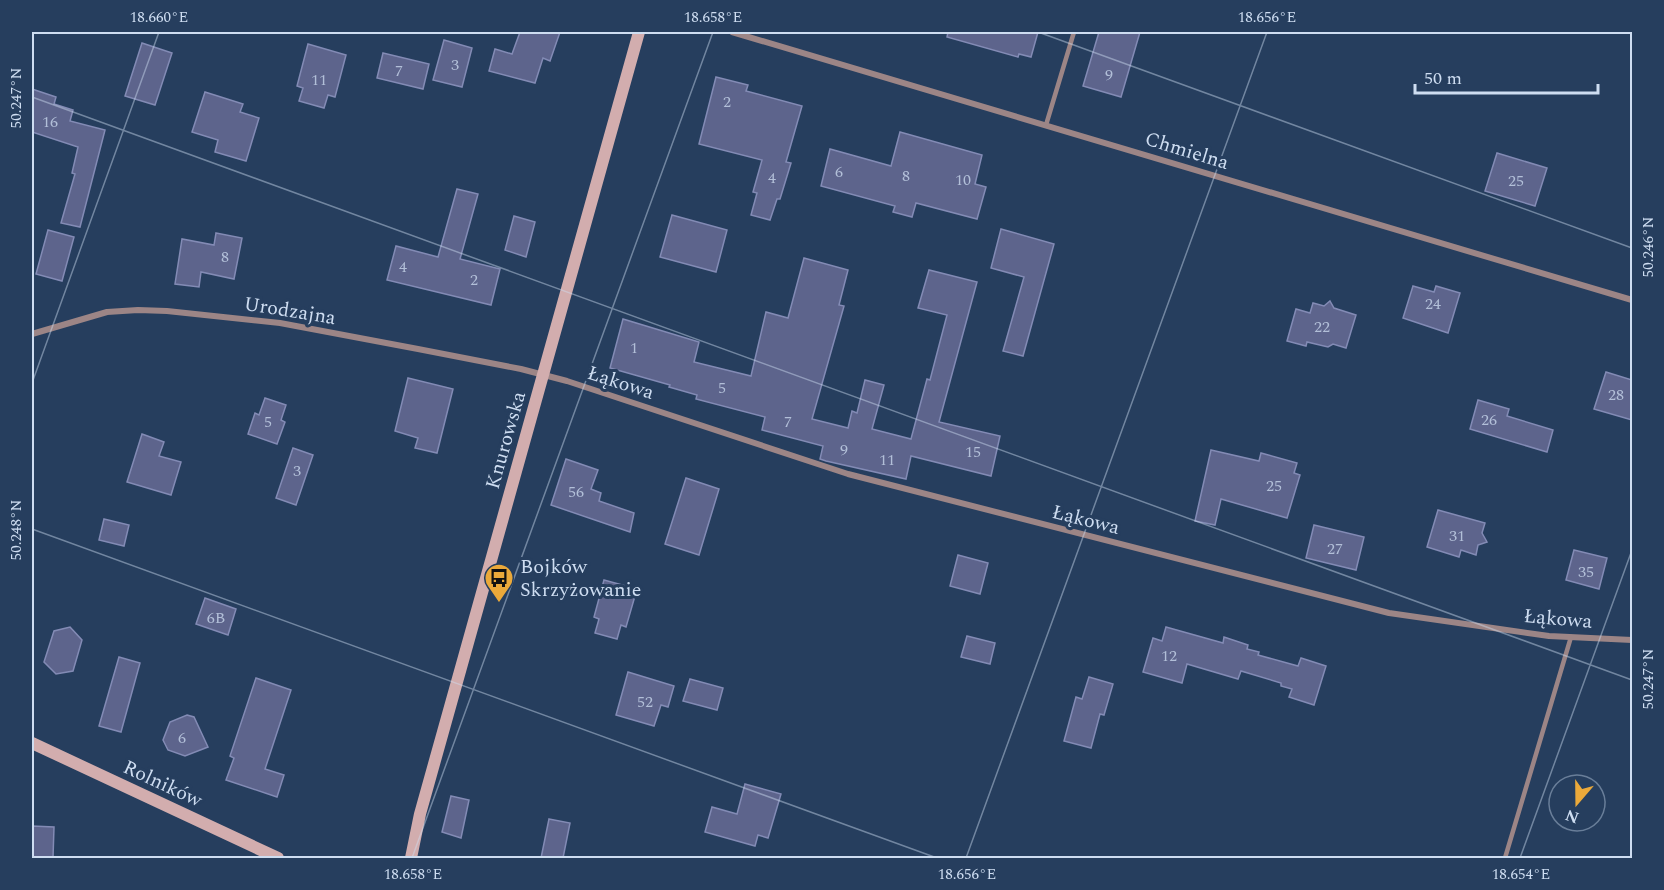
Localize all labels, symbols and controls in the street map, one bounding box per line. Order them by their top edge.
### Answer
text: 18.660°E [130,6,188,29]
text: 18.658°E [684,6,742,29]
text: 18.656°E [1238,6,1296,29]
house number: 3 [451,53,459,77]
scale bar [1415,57,1598,95]
house number: 7 [395,59,403,83]
house number: 9 [1105,63,1113,87]
text: 50 m [1424,65,1462,92]
text: 50.247°N [5,68,28,128]
house number: 11 [311,68,327,92]
house number: 2 [723,90,731,114]
house number: 16 [42,110,58,134]
street label: Chmielna [1141,124,1233,178]
house number: 6 [835,160,843,184]
house number: 8 [902,164,910,188]
house number: 4 [768,166,776,190]
house number: 10 [955,168,971,192]
house number: 25 [1508,169,1524,193]
text: 50.246°N [1637,217,1660,277]
house number: 8 [221,245,229,269]
house number: 4 [399,255,407,279]
house number: 2 [470,268,478,292]
street label: Urodzajna [242,289,338,333]
house number: 24 [1425,292,1441,316]
house number: 22 [1314,315,1330,339]
house number: 1 [630,336,638,360]
street label: Łąkowa [583,358,658,408]
house number: 5 [718,376,726,400]
house number: 28 [1608,383,1624,407]
street label: Knurowska [478,388,534,493]
house number: 26 [1481,408,1497,432]
house number: 5 [264,410,272,434]
house number: 7 [784,410,792,434]
house number: 9 [840,438,848,462]
house number: 15 [965,440,981,464]
house number: 11 [879,448,895,472]
house number: 3 [293,459,301,483]
house number: 25 [1266,474,1282,498]
house number: 56 [568,480,584,504]
street label: Łąkowa [1049,497,1123,543]
text: 50.248°N [5,500,28,560]
house number: 31 [1449,524,1465,548]
house number: 27 [1327,537,1343,561]
place label: Bojków Skrzyżowanie [520,552,642,605]
house number: 35 [1578,560,1594,584]
bus stop icon: Bojków Skrzyżowanie [483,562,515,604]
street label: Łąkowa [1522,601,1594,637]
house number: 6B [207,606,225,630]
house number: 12 [1161,644,1177,668]
text: 50.247°N [1637,649,1660,709]
house number: 52 [637,690,653,714]
house number: 6 [178,726,186,750]
street label: Rolników [118,752,208,816]
north arrow [1547,773,1607,833]
text: N [1562,803,1582,830]
text: 18.658°E [384,863,442,886]
text: 18.656°E [938,863,996,886]
text: 18.654°E [1492,863,1550,886]

